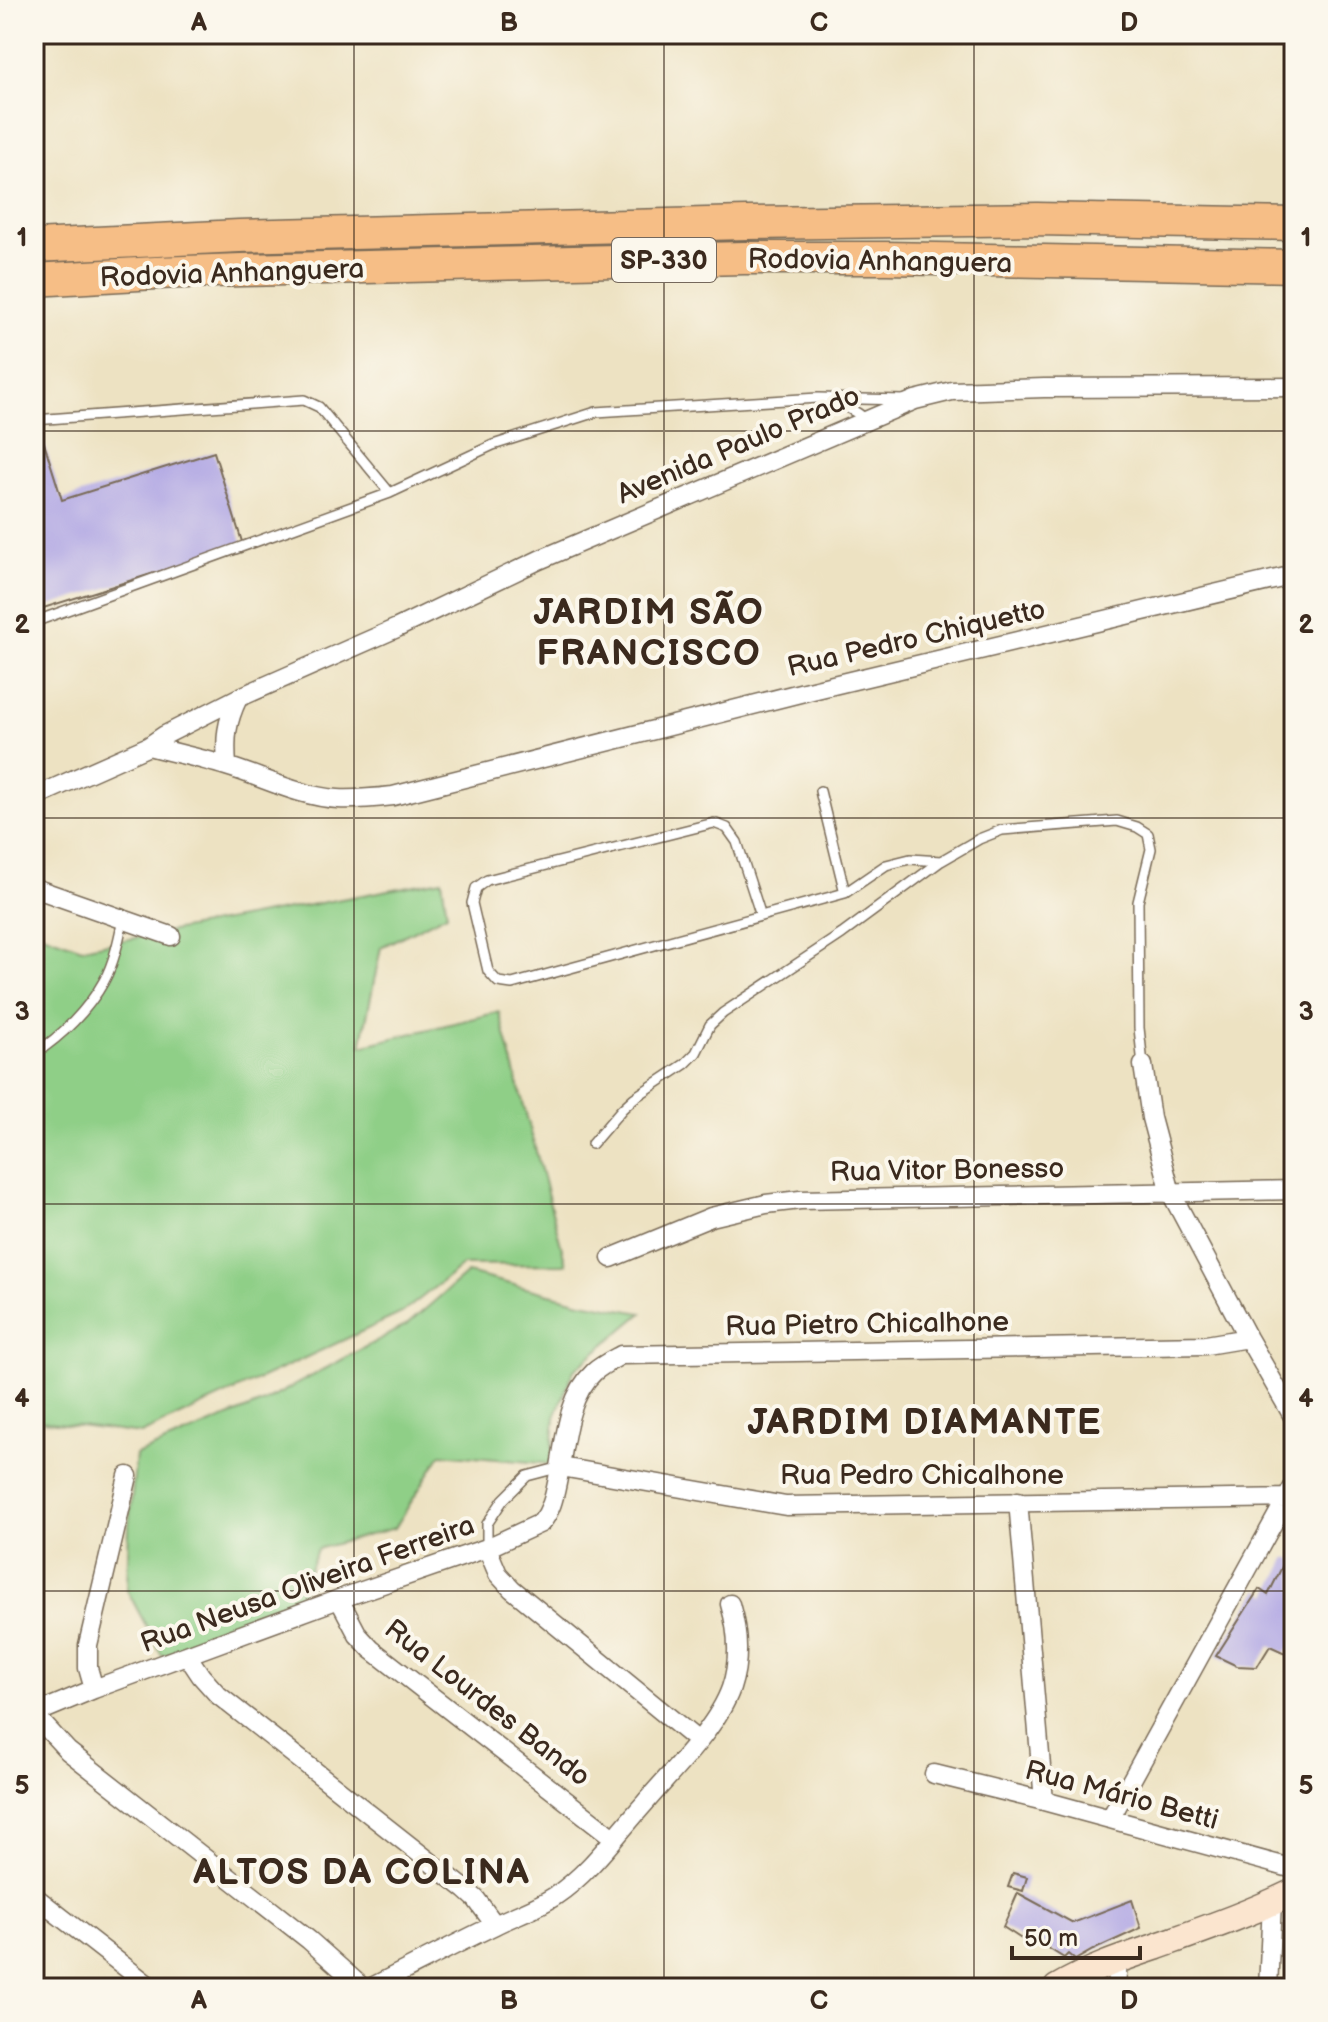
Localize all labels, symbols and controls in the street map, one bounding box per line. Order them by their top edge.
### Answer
text: A [190,8,207,39]
text: B [500,8,518,39]
text: C [810,8,828,39]
text: D [1120,8,1138,39]
text: 1 [17,223,27,254]
text: 1 [1301,223,1311,254]
road number: SP-330 [612,238,716,282]
street label: Rodovia Anhanguera [747,243,1013,280]
street label: Rodovia Anhanguera [99,252,365,295]
street label: Avenida Paulo Prado [612,379,865,511]
district label: JARDIM SÃO FRANCISCO [533,590,765,676]
street label: Rua Pedro Chiquetto [784,593,1049,684]
text: 2 [14,610,30,641]
text: 2 [1298,610,1314,641]
text: 3 [14,997,30,1028]
text: 3 [1298,997,1314,1028]
street label: Rua Vitor Bonesso [830,1152,1064,1189]
street label: Rua Pietro Chicalhone [725,1306,1009,1343]
text: 4 [14,1384,30,1415]
text: 4 [1298,1384,1314,1415]
district label: JARDIM DIAMANTE [747,1402,1103,1445]
street label: Rua Pedro Chicalhone [780,1459,1064,1492]
street label: Rua Neusa Oliveira Ferreira [136,1509,479,1660]
street label: Rua Lourdes Bando [378,1613,596,1794]
street label: Rua Mário Betti [1021,1754,1222,1837]
text: 5 [14,1771,30,1802]
text: 5 [1298,1771,1314,1802]
district label: ALTOS DA COLINA [192,1852,531,1895]
scale bar [1012,1910,1140,1960]
text: 50 m [1024,1924,1078,1953]
text: A [190,1986,207,2017]
text: B [500,1986,518,2017]
text: C [810,1986,828,2017]
text: D [1120,1986,1138,2017]

